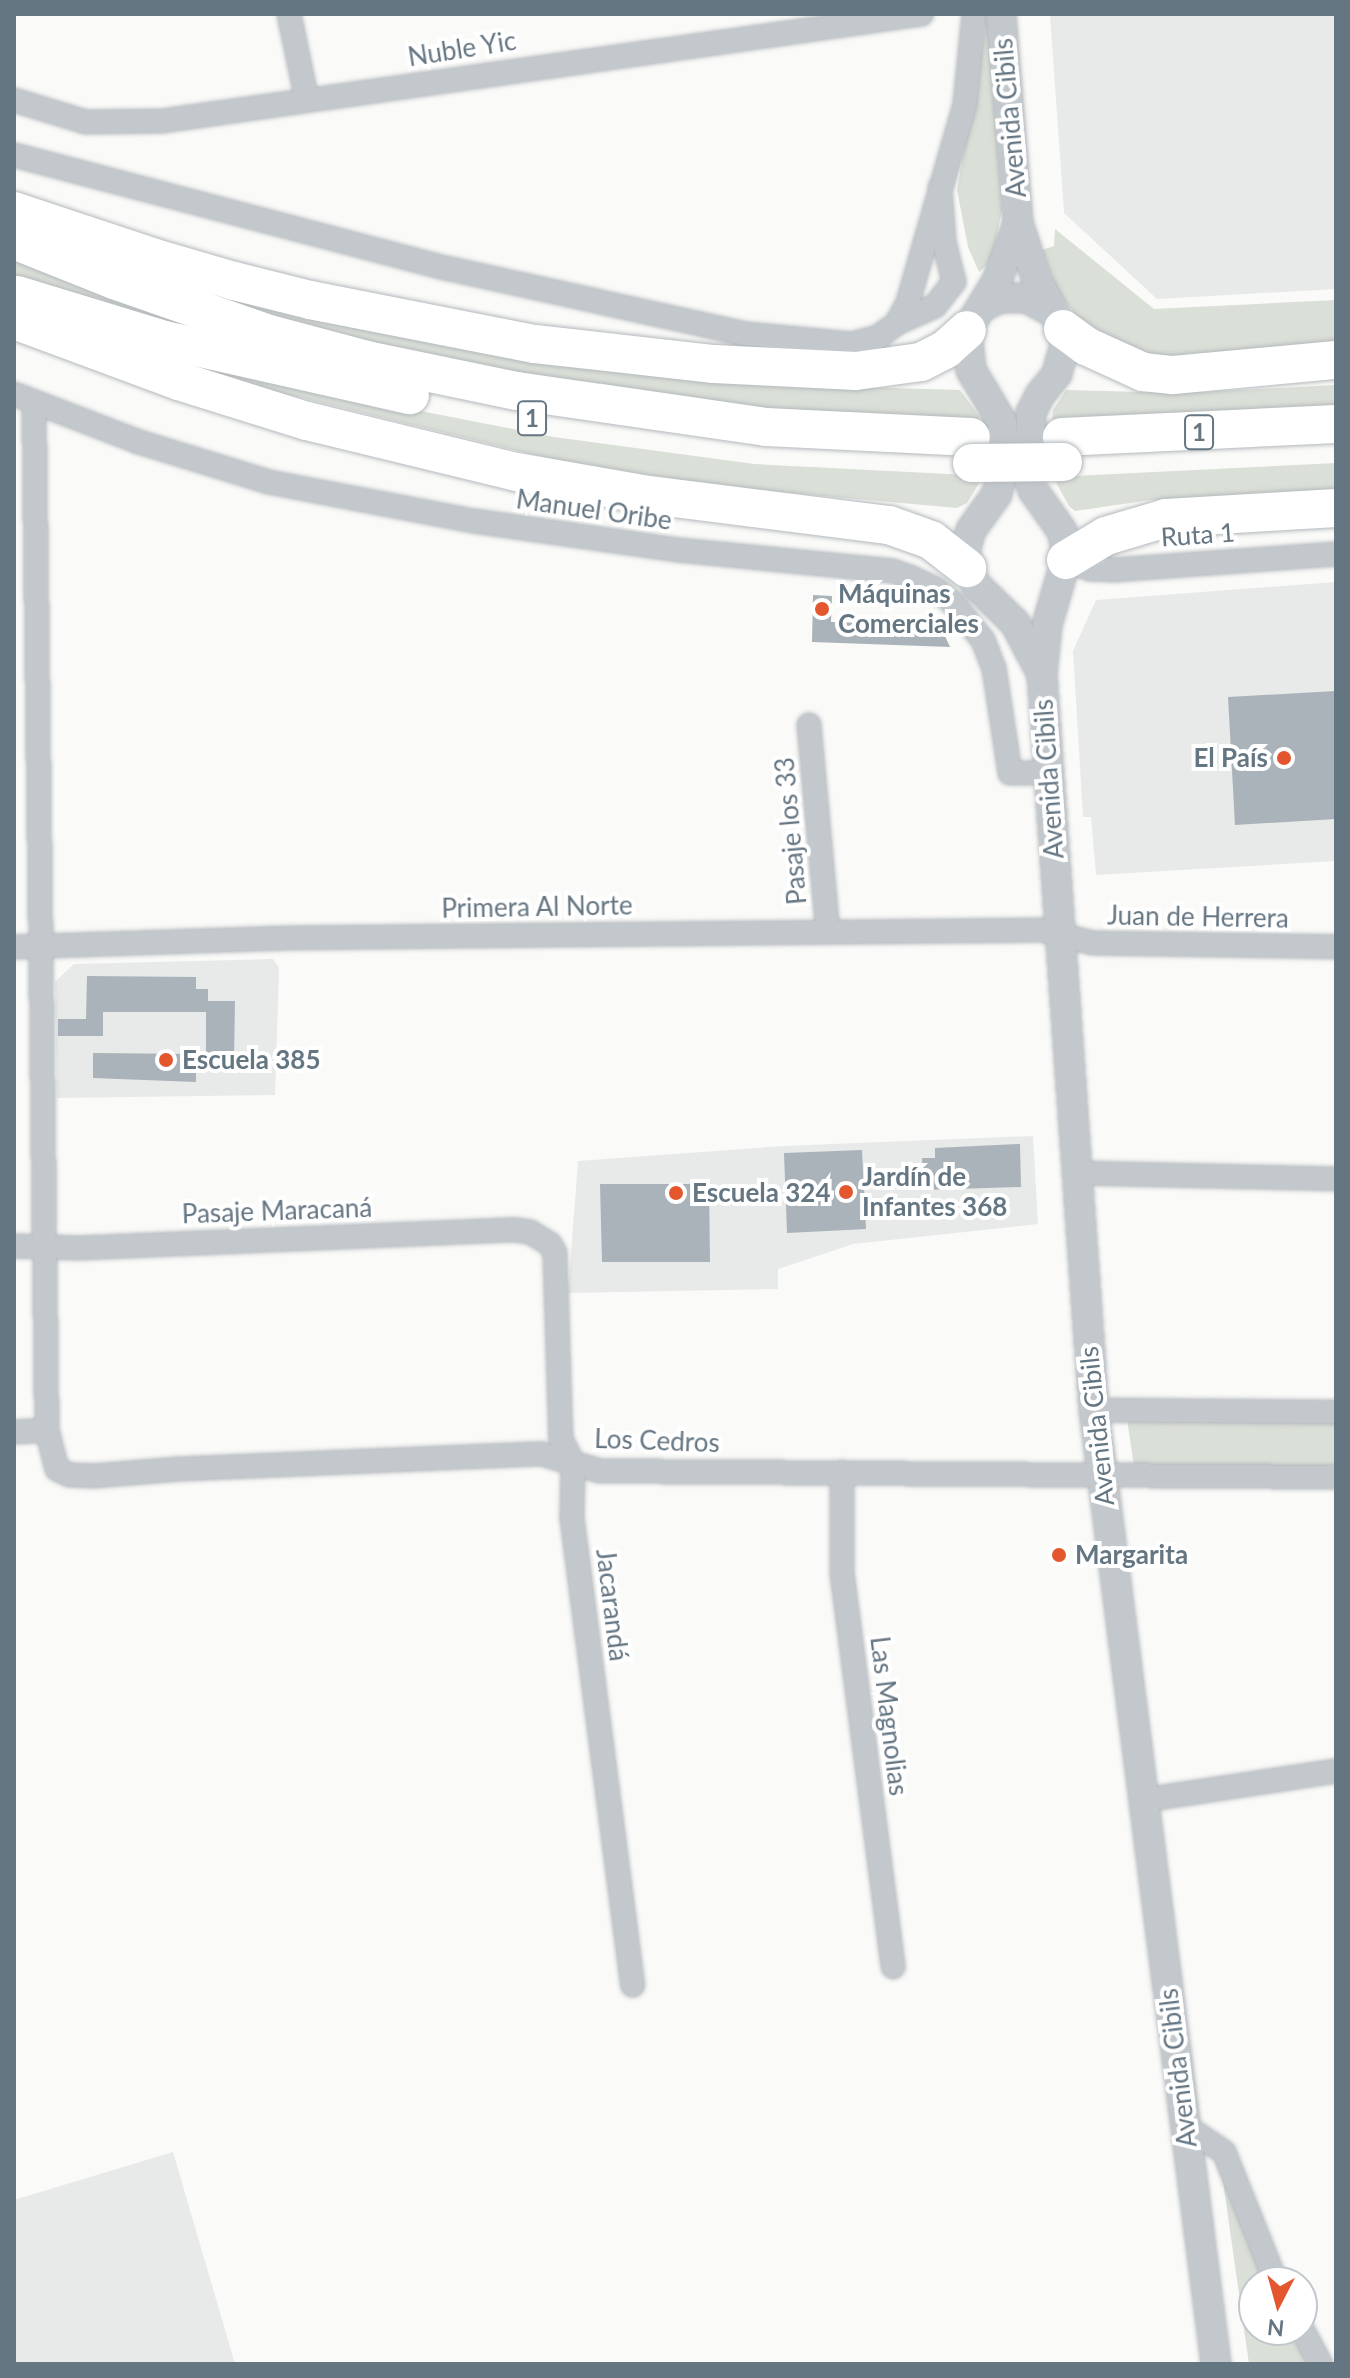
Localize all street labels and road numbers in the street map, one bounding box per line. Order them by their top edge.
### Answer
street label: Nuble Yic [405,25,519,73]
street label: Avenida Cibils [987,37,1033,199]
road number: 1 [516,398,548,438]
road number: 1 [1183,412,1215,452]
street label: Manuel Oribe [514,484,674,536]
street label: Ruta 1 [1160,517,1236,553]
street label: Avenida Cibils [1028,698,1070,860]
street label: Pasaje los 33 [769,756,813,906]
street label: Primera Al Norte [441,890,633,924]
street label: Juan de Herrera [1107,900,1289,934]
street label: Pasaje Maracaná [181,1192,373,1230]
street label: Avenida Cibils [1073,1345,1121,1507]
street label: Los Cedros [594,1423,720,1459]
street label: Jacarandá [590,1547,634,1663]
street label: Las Magnolias [864,1635,914,1797]
street label: Avenida Cibils [1153,1987,1203,2149]

